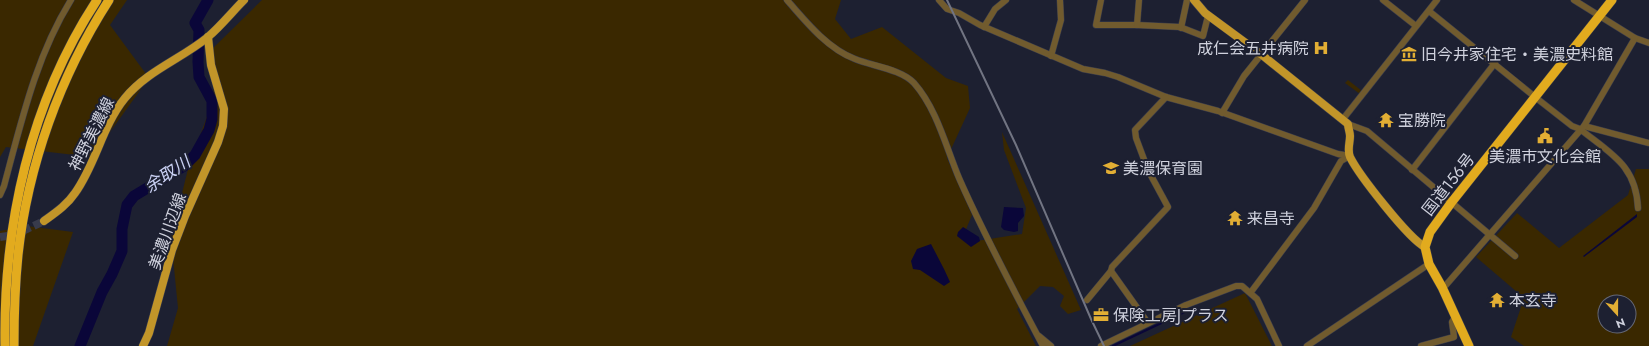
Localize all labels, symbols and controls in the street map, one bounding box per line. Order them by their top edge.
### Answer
place label: 成仁会五井病院 [1197,37,1309,60]
hospital icon: 成仁会五井病院 [1312,39,1330,57]
place label: 旧今井家住宅・美濃史料館 [1421,43,1613,66]
museum icon: 旧今井家住宅・美濃史料館 [1400,45,1418,63]
street label: 神野美濃線 [63,93,120,175]
place label: 宝勝院 [1398,109,1446,132]
temple icon: 宝勝院 [1377,111,1395,129]
public building icon: 美濃市文化会館 [1536,127,1554,145]
place label: 美濃市文化会館 [1489,145,1601,168]
street label: 国道156号 [1417,148,1480,220]
water label: 余取川 [139,149,197,198]
place label: 美濃保育園 [1123,157,1203,180]
school or university icon: 美濃保育園 [1102,159,1120,177]
street label: 美濃川辺線 [143,190,192,273]
place label: 来昌寺 [1247,207,1295,230]
temple icon: 来昌寺 [1226,209,1244,227]
place label: 本玄寺 [1509,289,1557,312]
temple icon: 本玄寺 [1488,291,1506,309]
north arrow [1597,294,1637,334]
place label: 保険工房Jプラス [1113,304,1229,327]
office icon: 保険工房Jプラス [1092,306,1110,324]
text: N [1614,314,1628,332]

